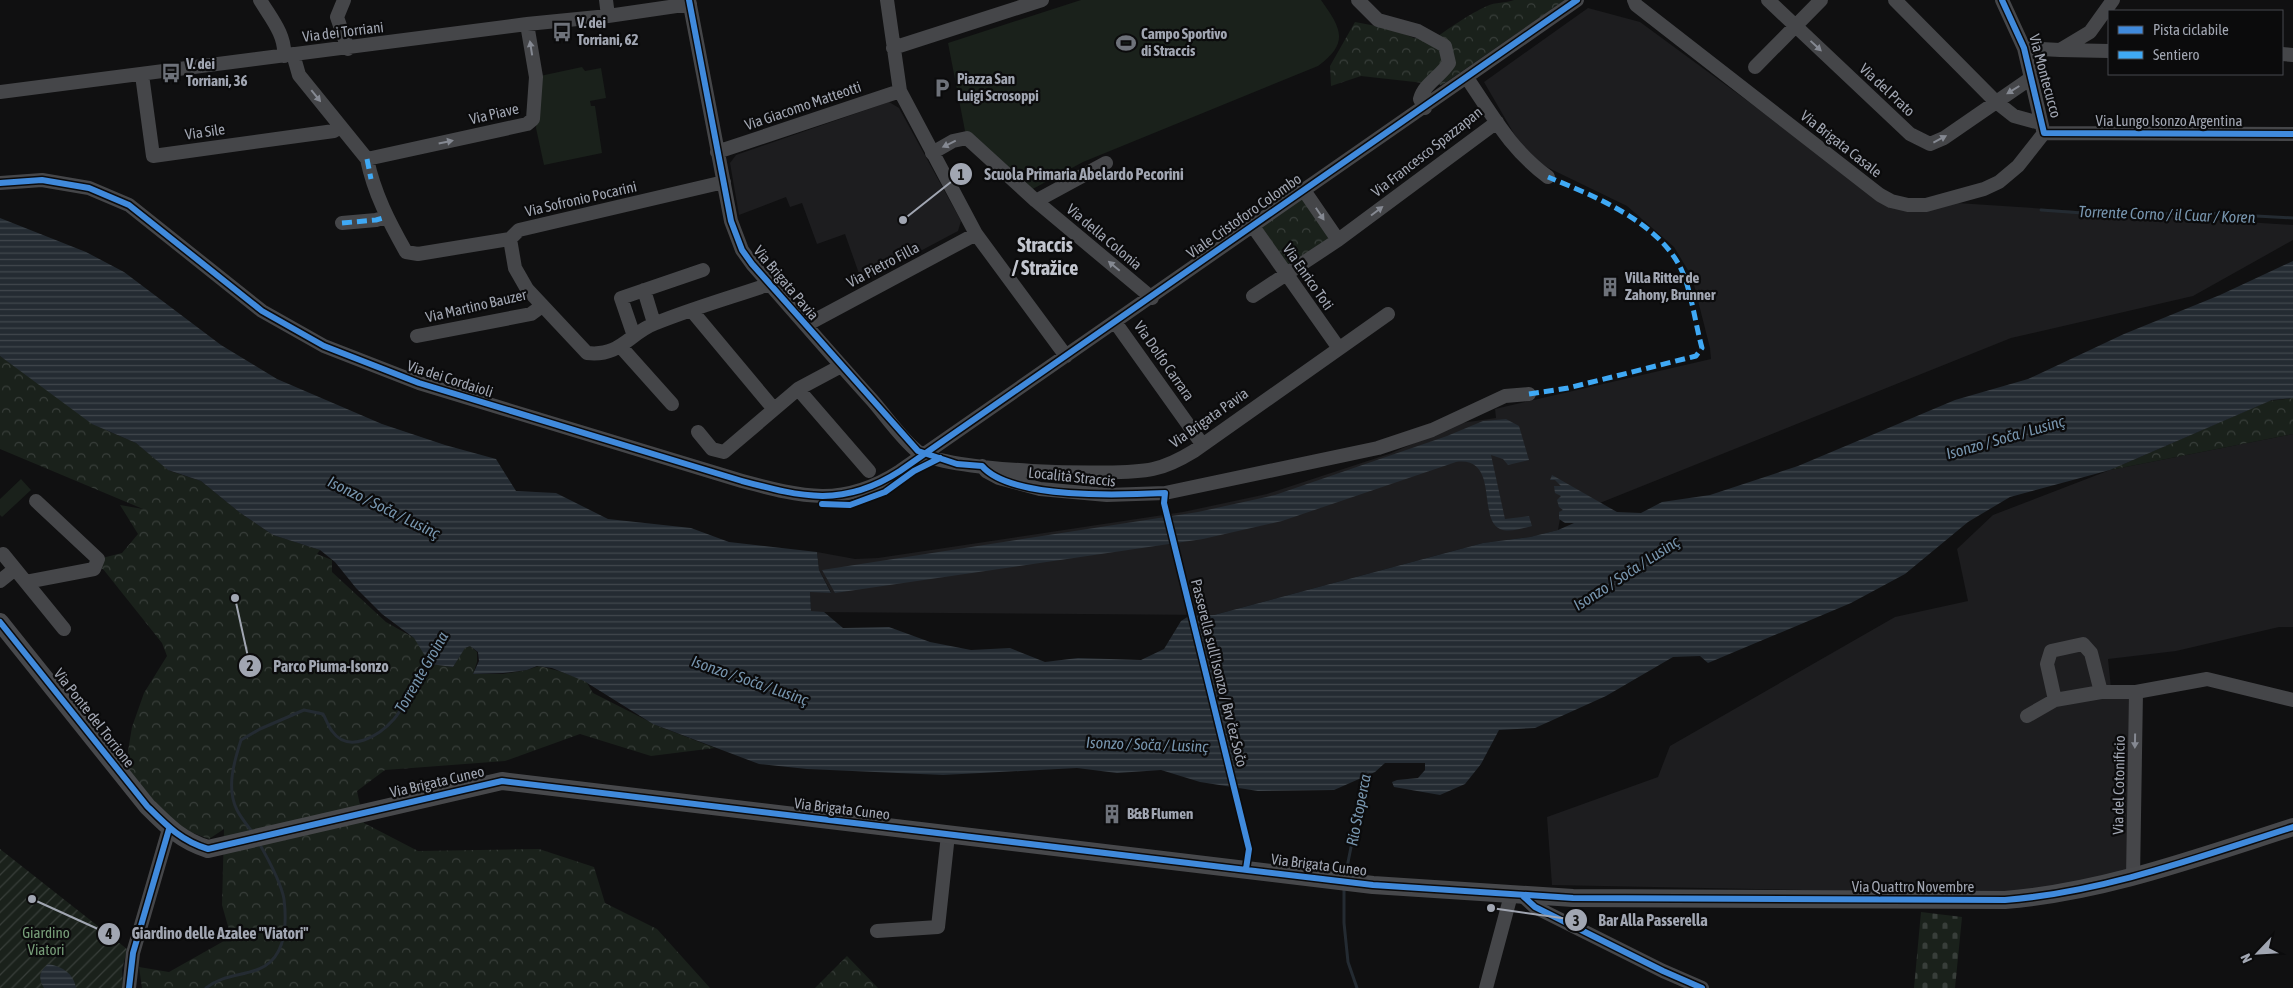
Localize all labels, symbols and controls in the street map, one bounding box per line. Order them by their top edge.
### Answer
legend [2108,10,2283,75]
place label: V. dei Torriani, 62 [576,14,639,48]
street label: Via dei Torriani [301,18,385,45]
bus stop icon: V. dei Torriani, 62 [551,21,573,43]
text: Pista ciclabile [2153,21,2229,38]
place label: Campo Sportivo di Straccis [1141,25,1227,59]
sports icon: Campo Sportivo di Straccis [1115,32,1137,54]
street label: Via Montecucco [2026,32,2065,120]
one-way arrow [527,39,535,55]
one-way arrow [1810,40,1822,52]
text: Sentiero [2153,46,2199,63]
place label: V. dei Torriani, 36 [185,55,248,89]
street label: Via del Prato [1856,60,1919,120]
bus stop icon: V. dei Torriani, 36 [160,62,182,84]
place label: Piazza San Luigi Scrosoppi [957,70,1039,104]
parking icon: Piazza San Luigi Scrosoppi [931,77,953,99]
street label: Via Giacomo Matteotti [742,78,863,133]
one-way arrow [2007,85,2020,94]
one-way arrow [310,90,321,103]
street label: Via Piave [468,100,520,127]
street label: Via Francesco Spazzapan [1368,103,1485,200]
street label: Via Brigata Casale [1797,107,1885,181]
street label: Via Lungo Isonzo Argentina [2096,112,2242,129]
street label: Via Sile [184,120,226,143]
one-way arrow [1933,135,1947,143]
one-way arrow [439,138,454,146]
one-way arrow [942,140,956,148]
callout: Scuola Primaria Abelardo Pecorini [949,159,1193,190]
text: Scuola Primaria Abelardo Pecorini [984,165,1184,183]
text: 1 [957,166,965,183]
street label: Viale Cristoforo Colombo [1183,170,1304,262]
street label: Via Sofronio Pocarini [523,177,638,220]
street label: Via della Colonia [1063,200,1145,273]
water label: Torrente Corno / il Cuar / Koren [2078,202,2256,226]
one-way arrow [1370,205,1383,216]
one-way arrow [1316,208,1325,221]
district label: Straccis / Stražice [1012,233,1078,279]
street label: Via Pietro Filla [844,238,922,291]
street label: Via Enrico Toti [1279,240,1337,313]
street label: Via Brigata Pavia [750,242,822,323]
one-way arrow [1108,261,1121,272]
place label: Villa Ritter de Zahony, Brunner [1624,269,1716,303]
building icon: Villa Ritter de Zahony, Brunner [1599,276,1621,298]
street label: Via Martino Bauzer [424,286,529,325]
street label: Via Dolfo Carrara [1131,318,1198,404]
street label: Via dei Cordaioli [405,357,495,400]
street label: Via Brigata Pavia [1166,384,1251,451]
water label: Isonzo / Soča / Lusinç [1944,411,2068,463]
street label: Località Straccis [1028,463,1117,490]
water label: Isonzo / Soča / Lusinç [325,472,444,543]
water label: Isonzo / Soča / Lusinç [1570,532,1684,615]
street label: Passerella sull'Isonzo / Brv čez Sočo [1188,577,1251,769]
water label: Torrente Groina [391,628,452,716]
callout: Parco Piuma-Isonzo [238,651,398,682]
water label: Isonzo / Soča / Lusinç [689,652,812,710]
text: 2 [246,657,254,674]
text: Parco Piuma-Isonzo [273,657,389,675]
street label: Via Ponte del Torrione [51,665,138,771]
water label: Isonzo / Soča / Lusinç [1086,733,1209,756]
one-way arrow [2131,733,2139,749]
street label: Via del Cotonificio [2109,735,2128,835]
street label: Via Brigata Cuneo [388,762,486,801]
water label: Rio Stoperca [1342,772,1375,848]
street label: Via Brigata Cuneo [793,794,891,823]
building icon: B&B Flumen [1101,803,1123,825]
place label: B&B Flumen [1127,805,1193,822]
street label: Via Brigata Cuneo [1270,850,1368,879]
street label: Via Quattro Novembre [1852,878,1975,895]
callout: Bar Alla Passerella [1564,905,1718,936]
text: Bar Alla Passerella [1598,911,1708,929]
text: 3 [1572,912,1580,929]
callout: Giardino delle Azalee "Viatori" [97,918,319,949]
park label: Giardino Viatori [22,924,70,958]
text: Giardino delle Azalee "Viatori" [131,924,309,942]
text: 4 [104,925,113,942]
north arrow [2233,928,2283,978]
text: N [2237,951,2255,966]

